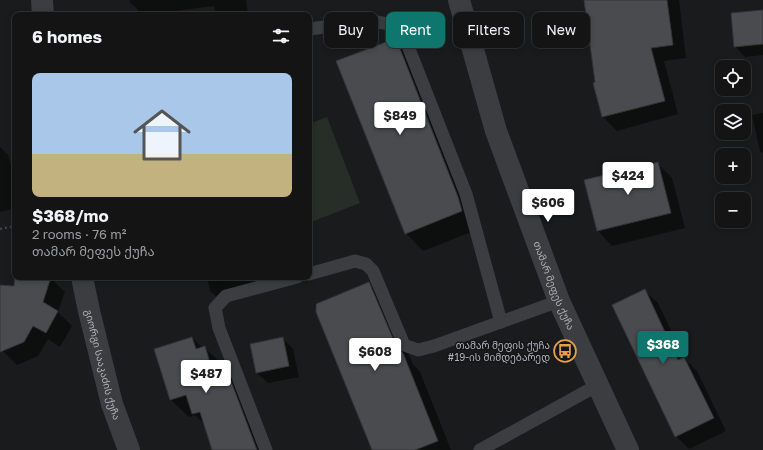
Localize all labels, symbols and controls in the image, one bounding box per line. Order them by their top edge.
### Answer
chip: Buy [324,12,378,48]
chip: Rent [386,12,445,48]
chip: Filters [453,12,524,48]
chip: New [532,12,590,48]
icon: filters [270,25,292,47]
text: 6 homes [32,26,102,47]
map controls [715,60,751,228]
button: locate [715,60,751,96]
icon: home [126,99,198,171]
pin: $849 [376,102,424,136]
button: layers [715,104,751,140]
text: $849 [383,107,417,123]
button: + [715,148,751,184]
pin: $424 [604,162,652,196]
text: $424 [612,167,644,183]
pin: $606 [524,189,572,223]
button: − [715,192,751,228]
text: $606 [531,194,565,210]
text: $368/mo [32,205,109,226]
text: 2 rooms · 76 m² [32,226,126,242]
street label: თამარ მეფეს ქუჩა [531,239,577,331]
text: თამარ მეფეს ქუჩა [32,243,155,259]
street label: გიორგი სააკაძის ქუჩა [82,308,123,421]
pin: $368 [639,331,687,365]
text: $368 [646,336,680,352]
pin: $608 [351,338,399,372]
bus stop icon: თამარ მეფის ქუჩა #19-ის მიმდებარედ [552,338,578,364]
place label: თამარ მეფის ქუჩა #19-ის მიმდებარედ [448,339,550,364]
text: $608 [358,343,392,359]
pin: $487 [182,360,230,394]
text: $487 [190,365,222,381]

